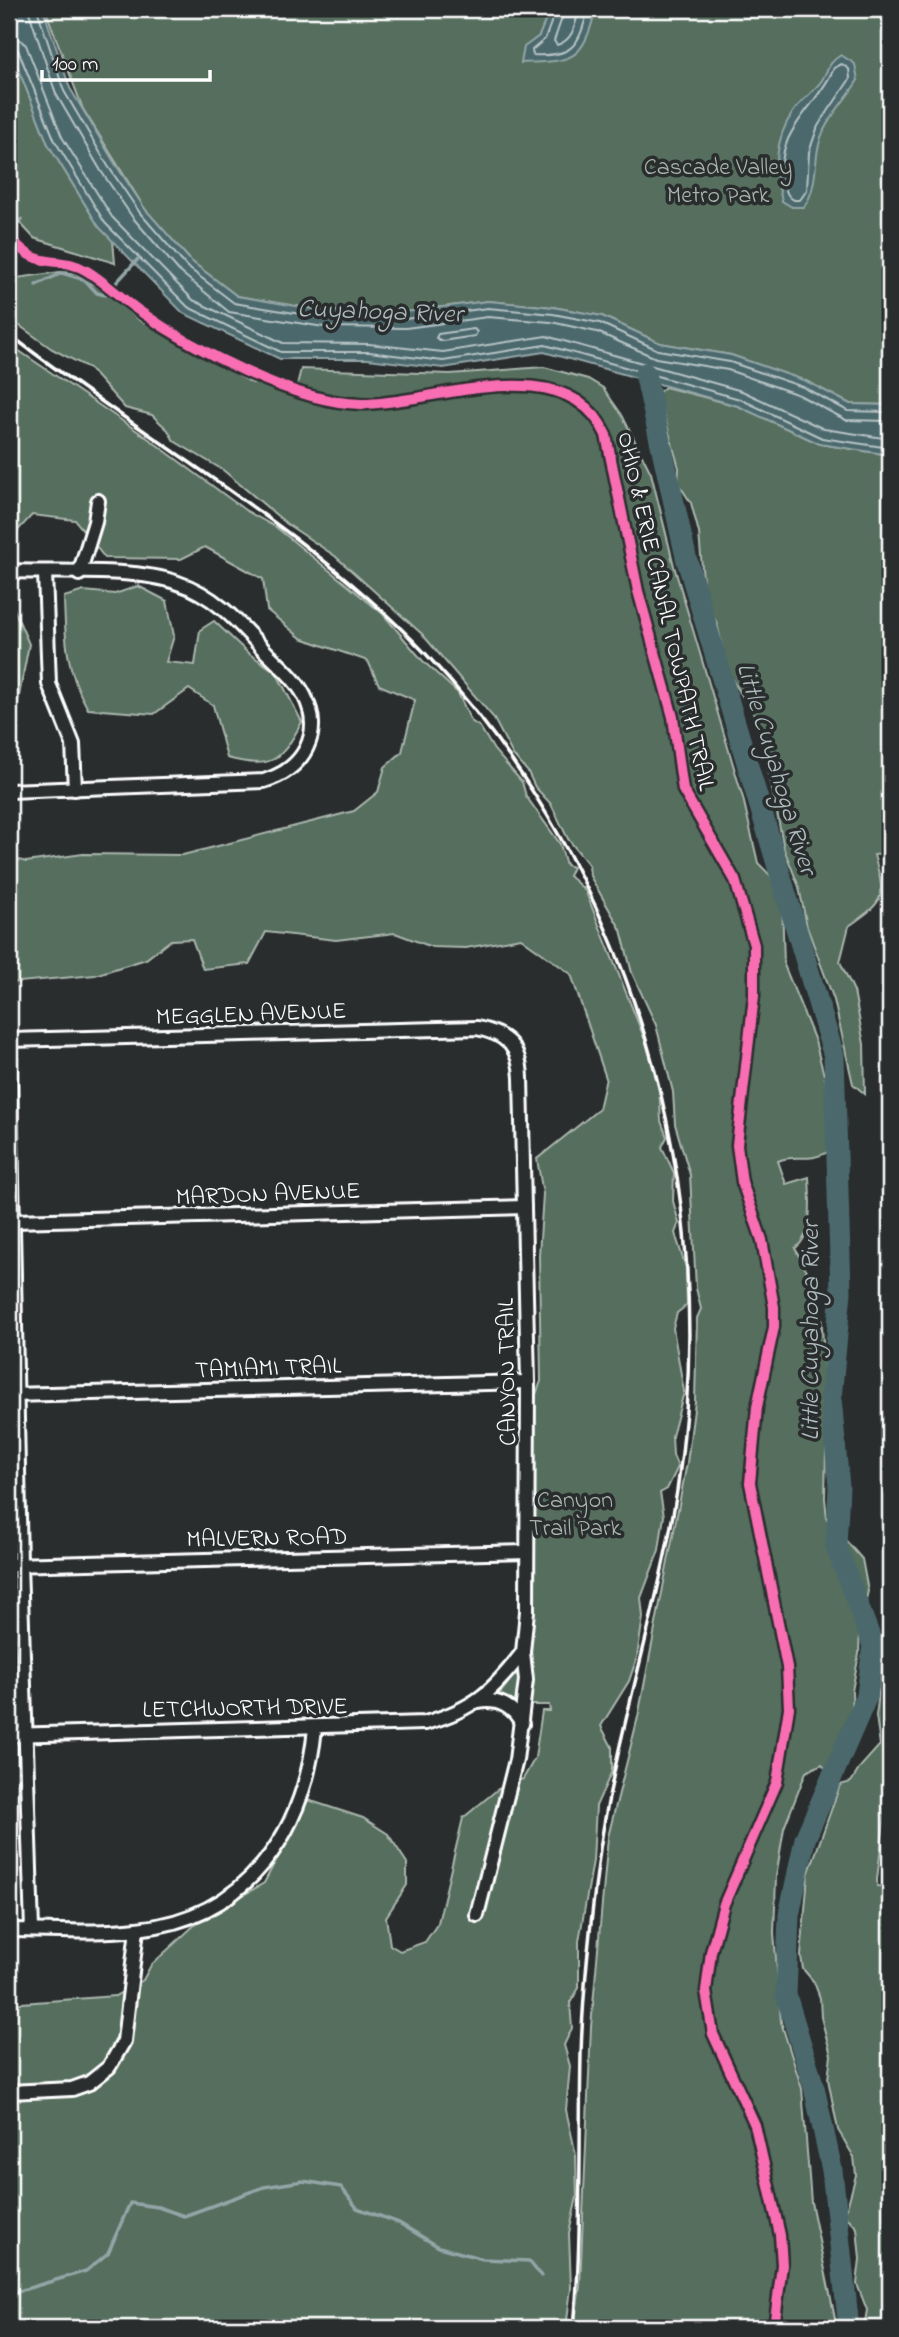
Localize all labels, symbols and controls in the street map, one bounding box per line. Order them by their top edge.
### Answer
scale bar [42,38,210,82]
text: 100 m [52,50,98,80]
park label: Cascade Valley Metro Park [644,151,792,214]
water label: Cuyahoga River [297,291,466,335]
street label: OHIO & ERIE CANAL TOWPATH TRAIL [606,429,723,795]
water label: Little Cuyahoga River [725,658,826,882]
street label: MEGGLEN AVENUE [155,995,347,1036]
street label: MARDON AVENUE [175,1175,361,1216]
water label: Little Cuyahoga River [793,1218,831,1441]
street label: CANYON TRAIL [490,1298,527,1446]
street label: TAMIAMI TRAIL [194,1349,342,1390]
park label: Canyon Trail Park [529,1484,621,1547]
street label: MALVERN ROAD [186,1521,348,1558]
street label: LETCHWORTH DRIVE [142,1690,348,1729]

